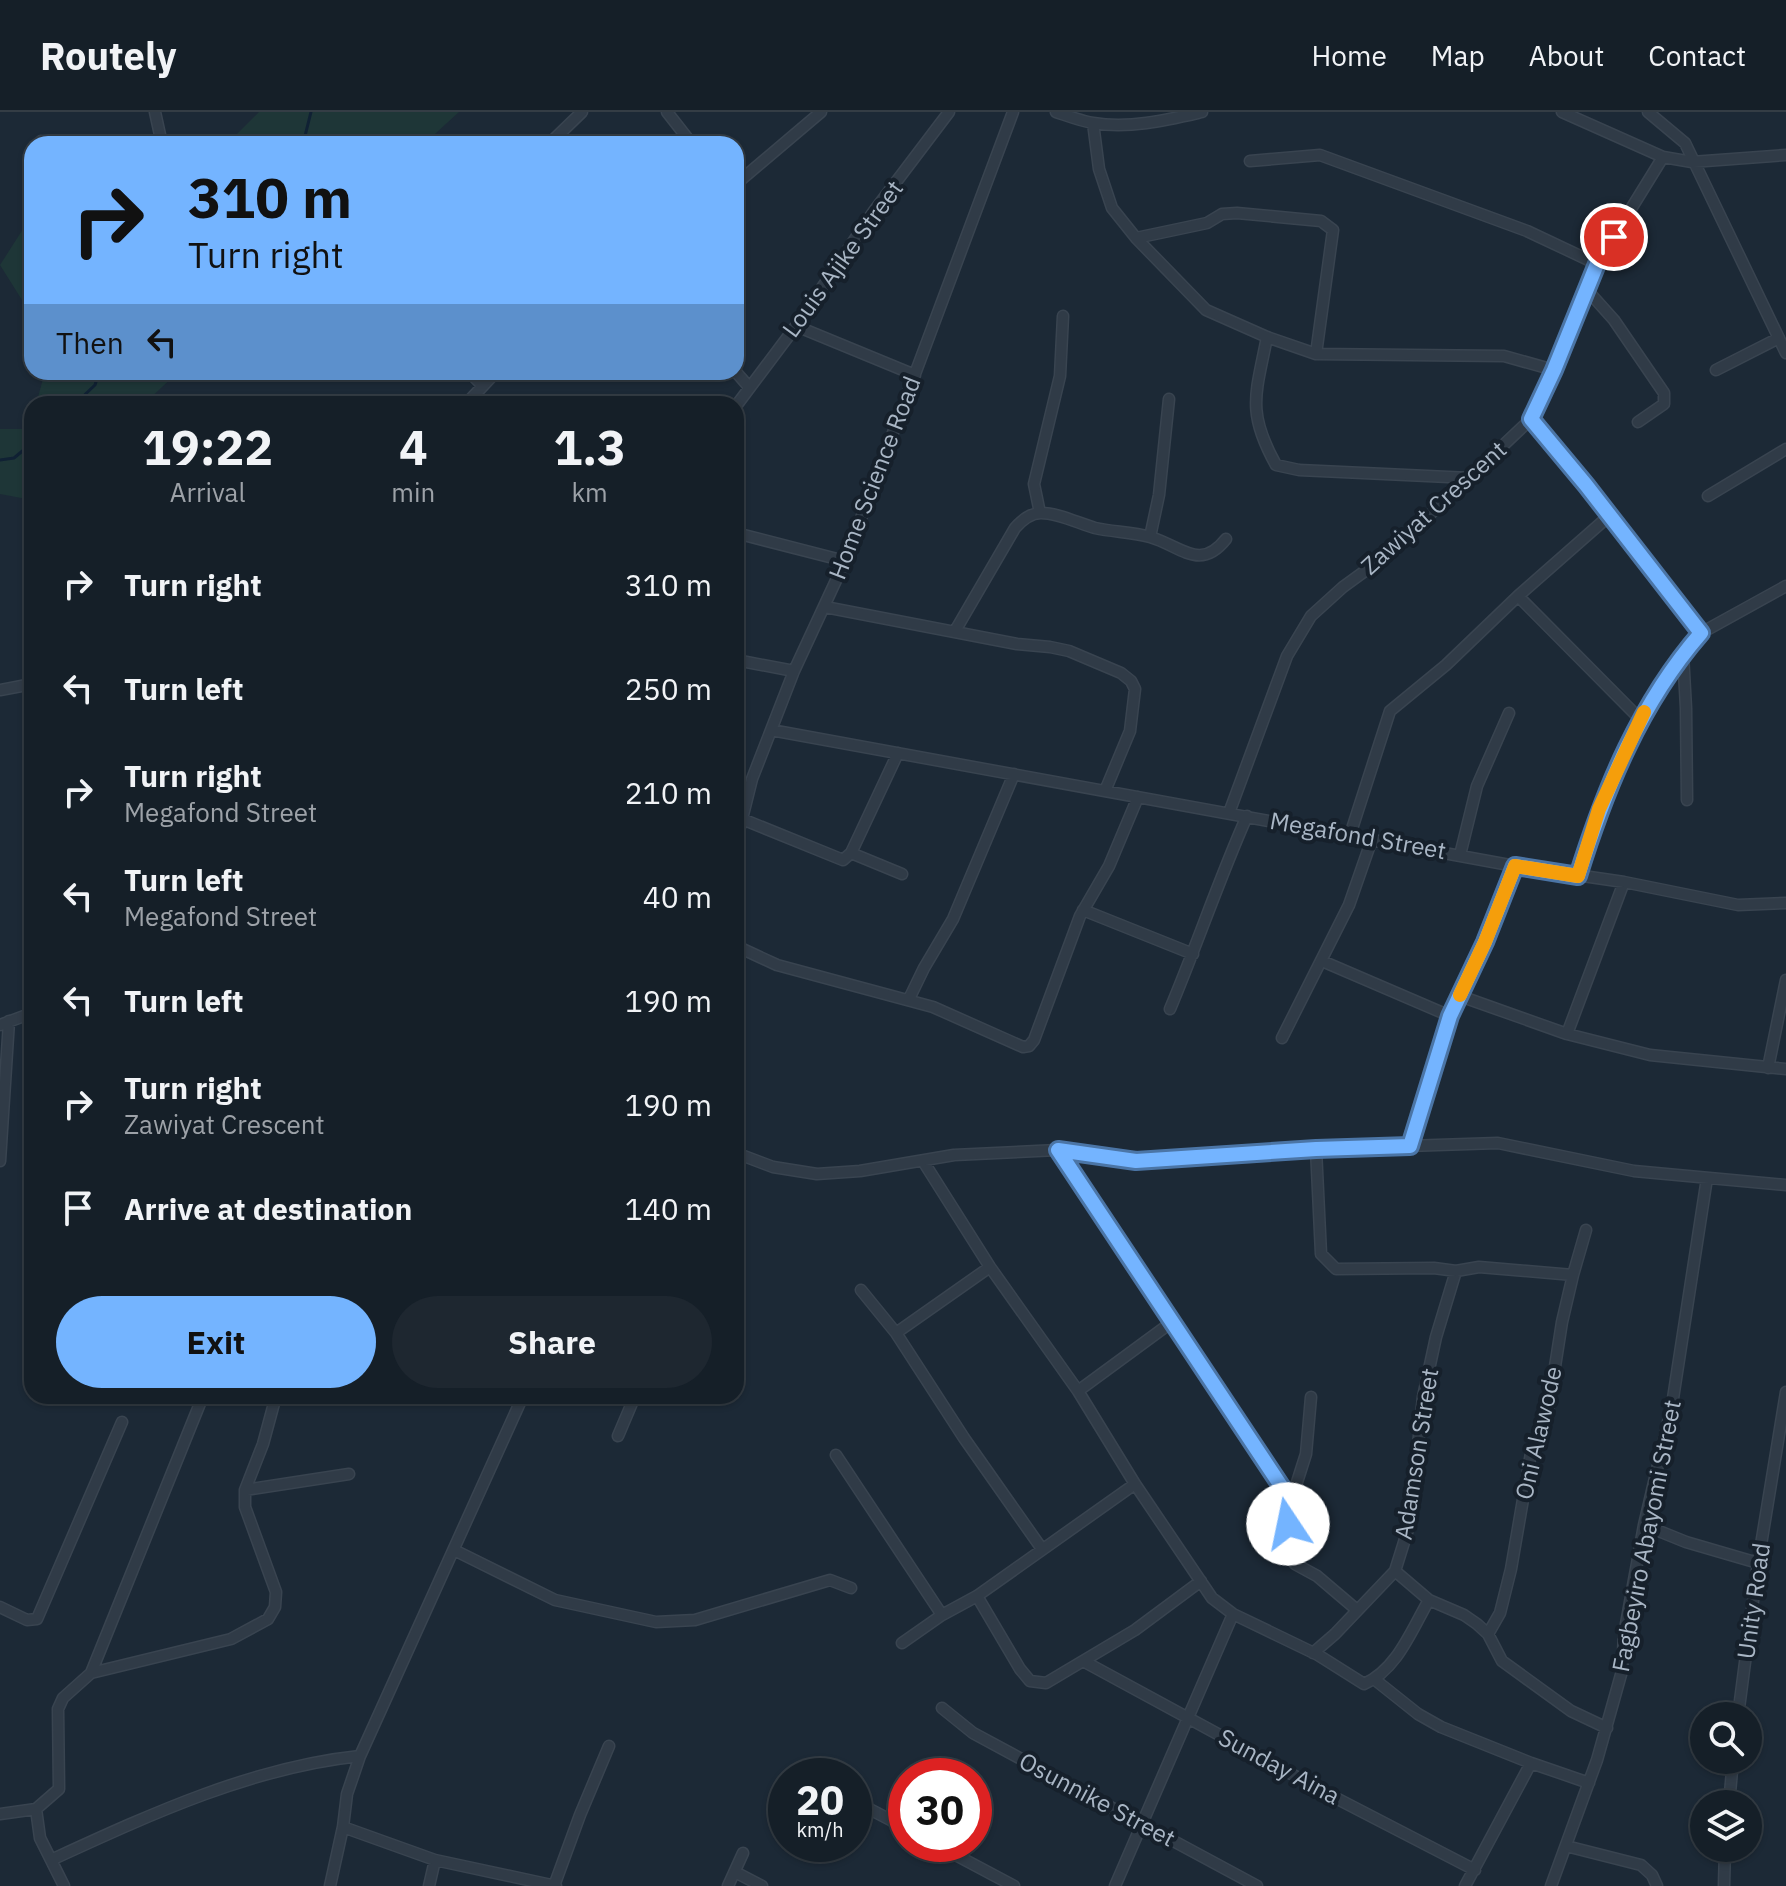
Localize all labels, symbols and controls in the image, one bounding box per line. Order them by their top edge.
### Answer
text: Routely [40,31,176,80]
text: Home [1311,37,1387,74]
text: Map [1431,37,1485,74]
text: About [1529,37,1604,74]
text: Contact [1648,37,1746,74]
text: 310 m [188,161,352,233]
icon: right [56,168,160,272]
street label: Louis Ajike Street [774,174,910,343]
pin [1580,203,1648,271]
icon: arrive [1592,215,1636,259]
text: Turn right [188,231,344,278]
icon: left [140,320,184,364]
text: Then [56,323,124,362]
street label: Home Science Road [821,372,928,584]
text: 19:22 [142,416,273,478]
text: 4 [399,416,428,478]
text: 1.3 [553,416,626,478]
street label: Zawiyat Crescent [1354,433,1513,581]
text: Arrival [170,475,246,509]
text: min [391,475,435,509]
text: km [571,475,608,509]
icon: right [56,562,100,606]
text: Turn right [124,565,262,604]
text: 310 m [625,565,712,604]
icon: left [56,666,100,710]
text: Turn left [124,669,243,708]
text: 250 m [625,669,712,708]
text: Turn right [124,756,262,795]
icon: right [56,770,100,814]
text: 210 m [625,773,712,812]
text: Megafond Street [124,795,317,829]
street label: Megafond Street [1268,804,1449,866]
text: Turn left [124,860,243,899]
icon: left [56,874,100,918]
text: 40 m [643,877,712,916]
text: Megafond Street [124,899,317,933]
icon: left [56,978,100,1022]
text: Turn left [124,981,243,1020]
text: 190 m [625,981,712,1020]
text: Turn right [124,1068,262,1107]
icon: right [56,1082,100,1126]
text: 190 m [625,1085,712,1124]
text: Zawiyat Crescent [124,1107,325,1141]
icon: arrive [56,1186,100,1230]
text: Arrive at destination [124,1189,412,1228]
text: 140 m [625,1189,712,1228]
button: Exit [56,1296,376,1388]
button: Share [392,1296,712,1388]
street label: Oni Alawode [1507,1363,1569,1503]
street label: Adamson Street [1387,1366,1445,1542]
street label: Fagbeyiro Abayomi Street [1604,1397,1688,1675]
position arrow [1246,1482,1330,1566]
street label: Unity Road [1729,1541,1777,1661]
map controls [1690,1702,1762,1862]
button: search [1690,1702,1762,1774]
street label: Sunday Aina [1213,1721,1346,1812]
street label: Osunnike Street [1014,1744,1181,1854]
speed limit sign: 30 [888,1758,992,1862]
text: 20 [796,1774,844,1826]
button: layers [1690,1790,1762,1862]
text: km/h [796,1816,844,1843]

